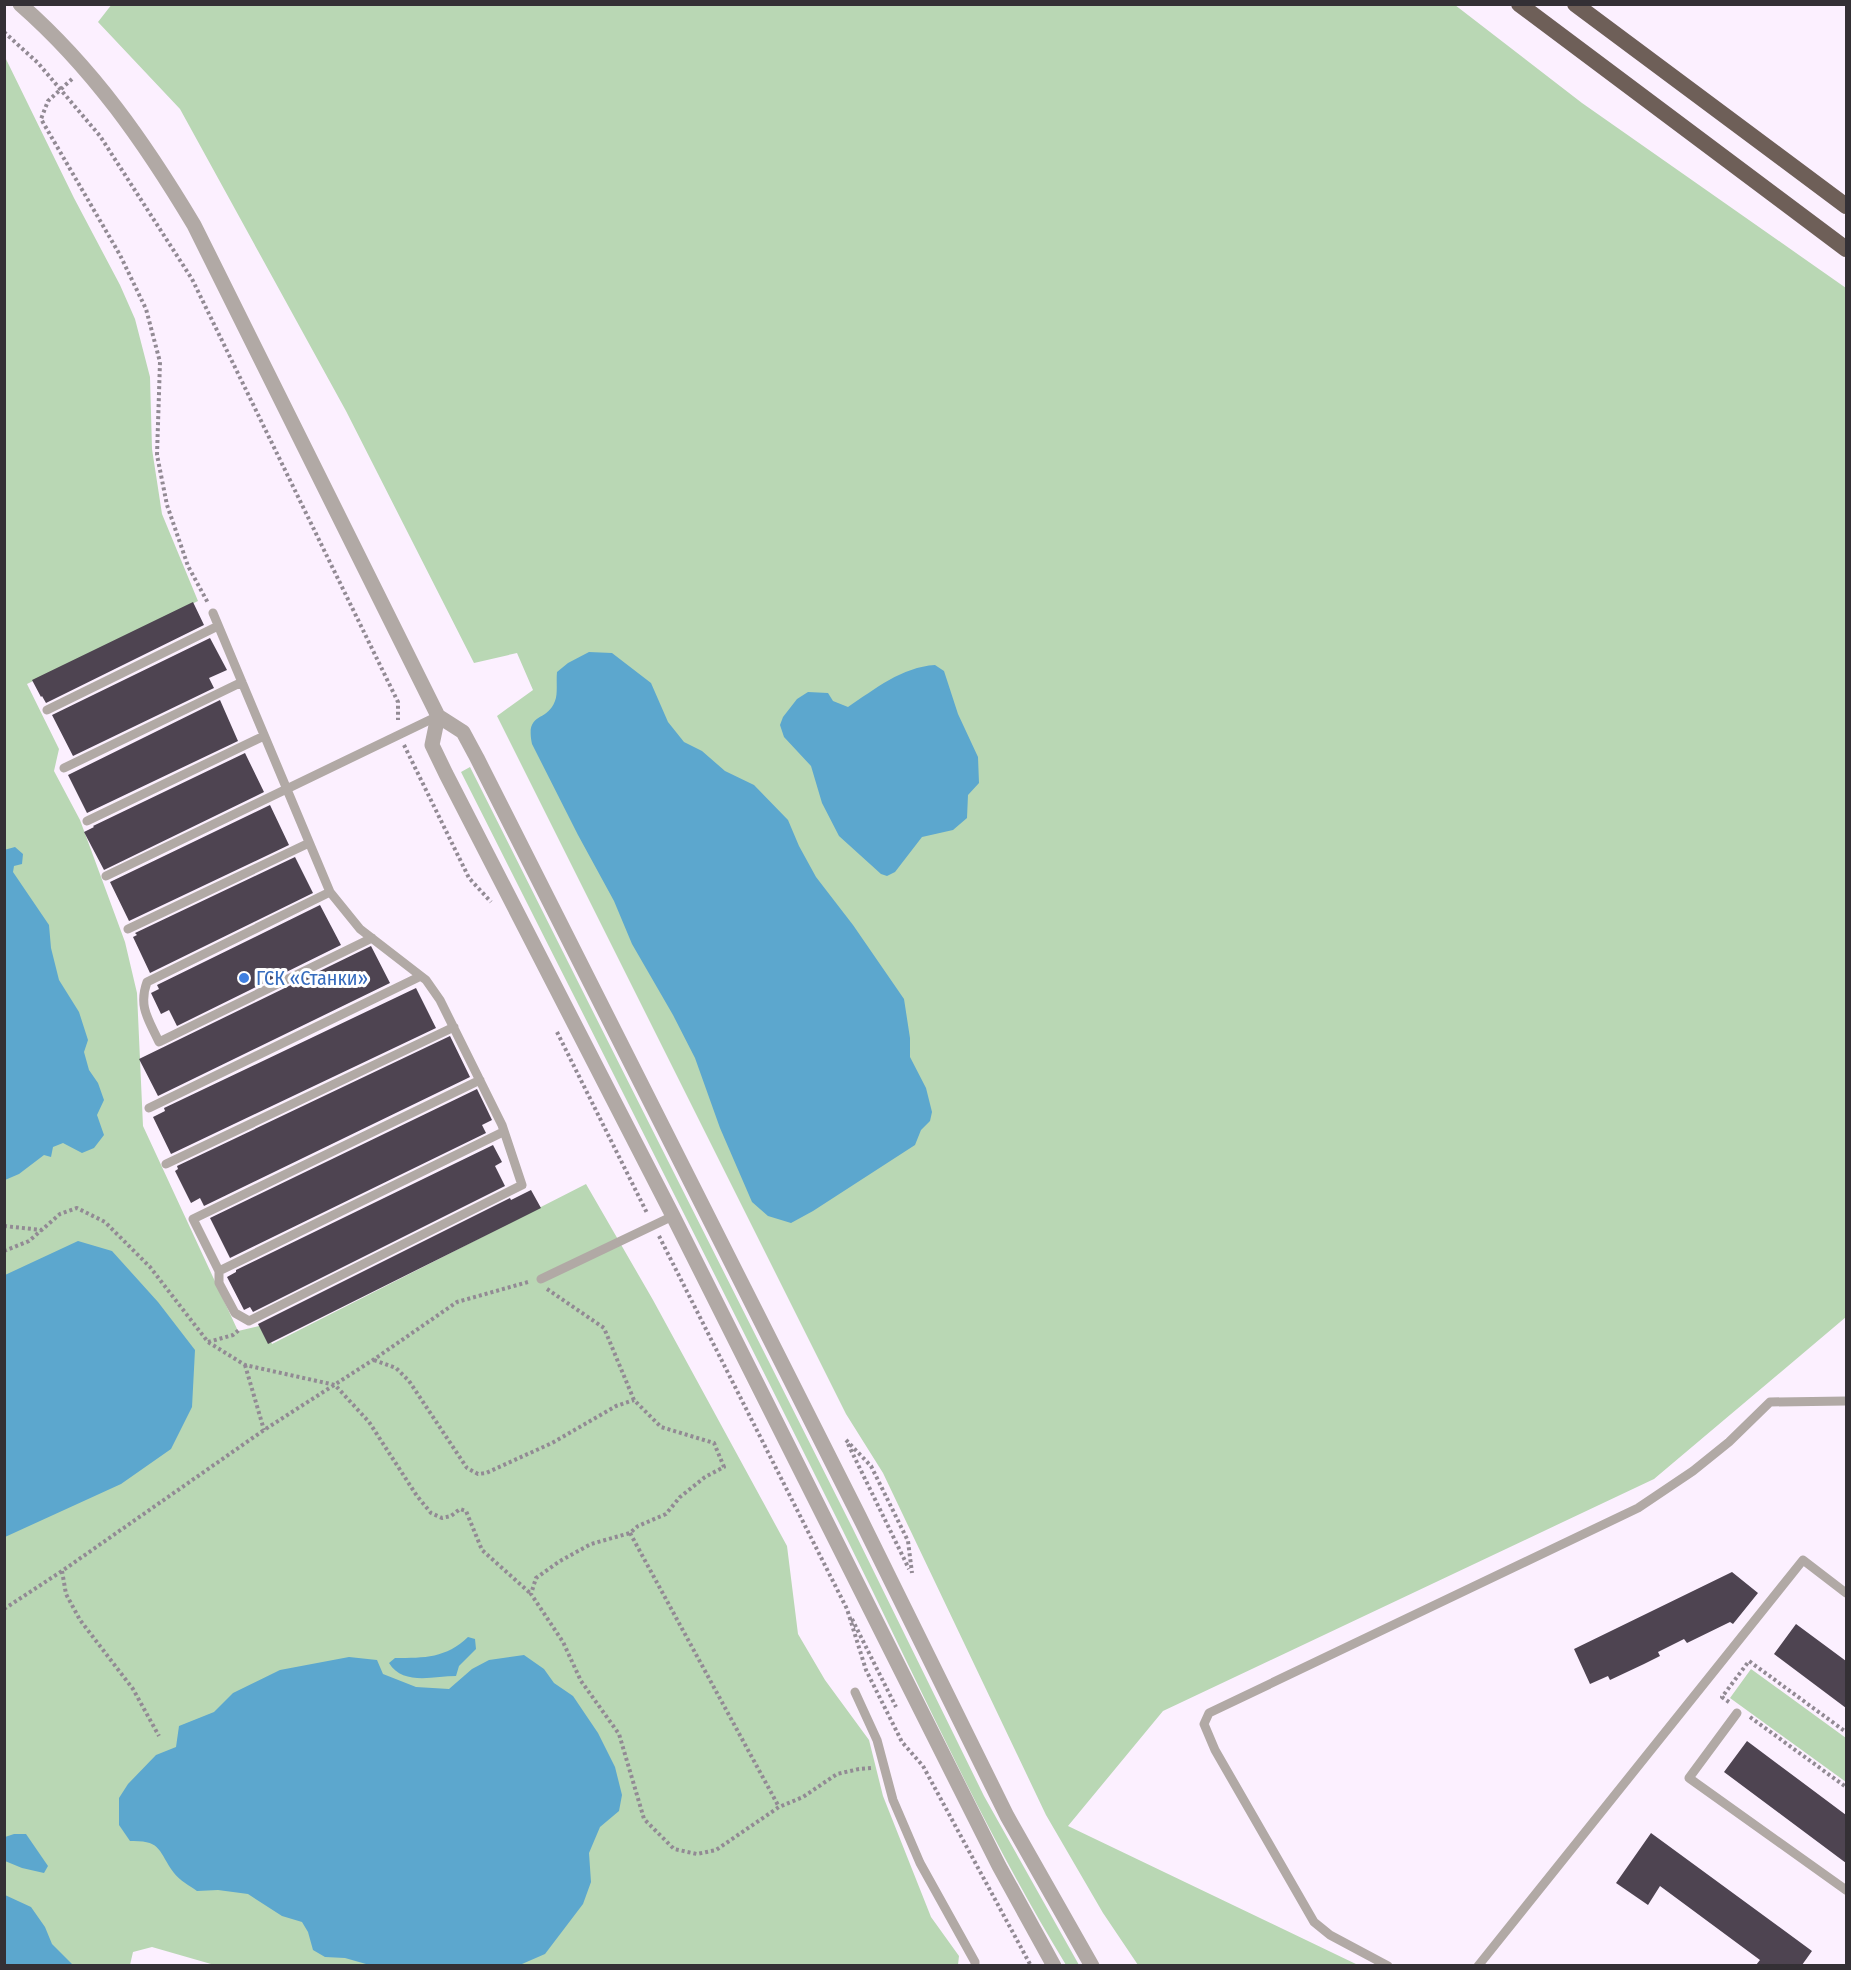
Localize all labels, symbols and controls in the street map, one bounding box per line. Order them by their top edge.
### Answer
place label: ГСК «Станки» [256,966,368,990]
marker: ГСК «Станки» [237,971,251,985]

